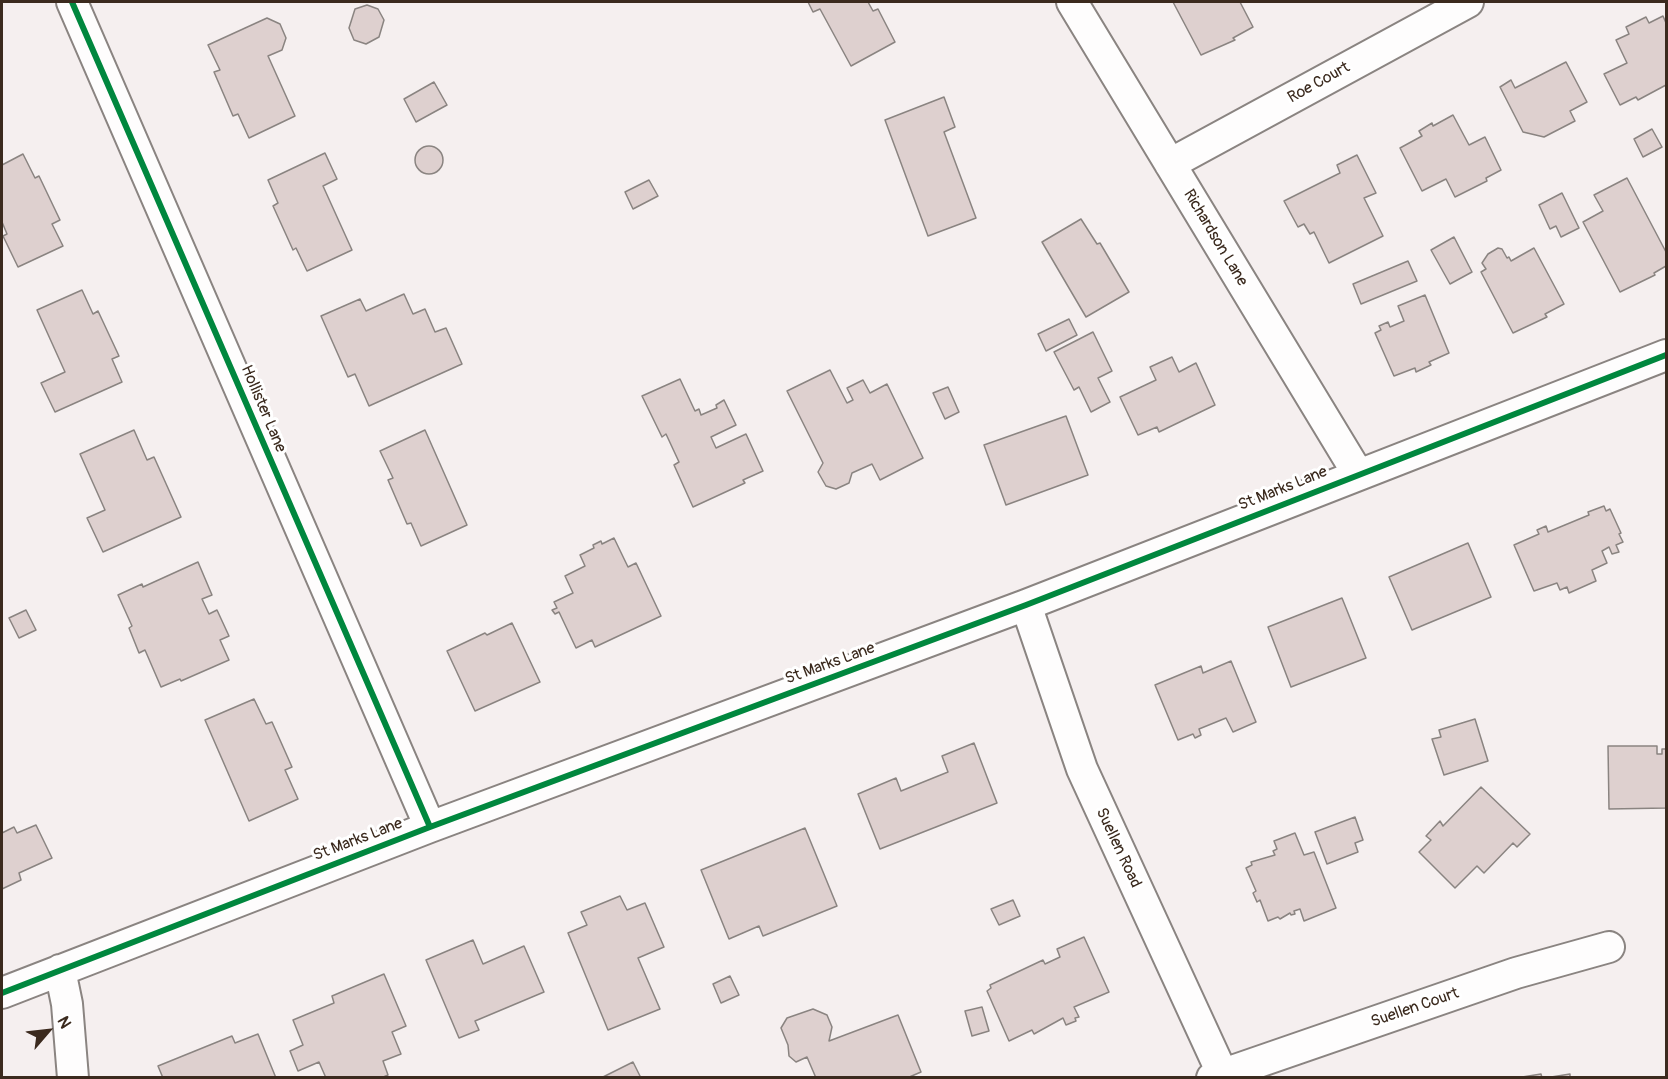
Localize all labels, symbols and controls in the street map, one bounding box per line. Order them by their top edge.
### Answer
street label: Roe Court [1285,58,1353,108]
street label: Richardson Lane [1179,186,1251,290]
street label: Hollister Lane [236,363,290,455]
street label: St Marks Lane [1236,462,1330,516]
street label: St Marks Lane [782,639,878,689]
street label: Suellen Road [1091,805,1145,891]
street label: St Marks Lane [311,814,405,866]
street label: Suellen Court [1369,984,1461,1032]
north arrow [18,1001,78,1061]
text: N [53,1013,75,1032]

